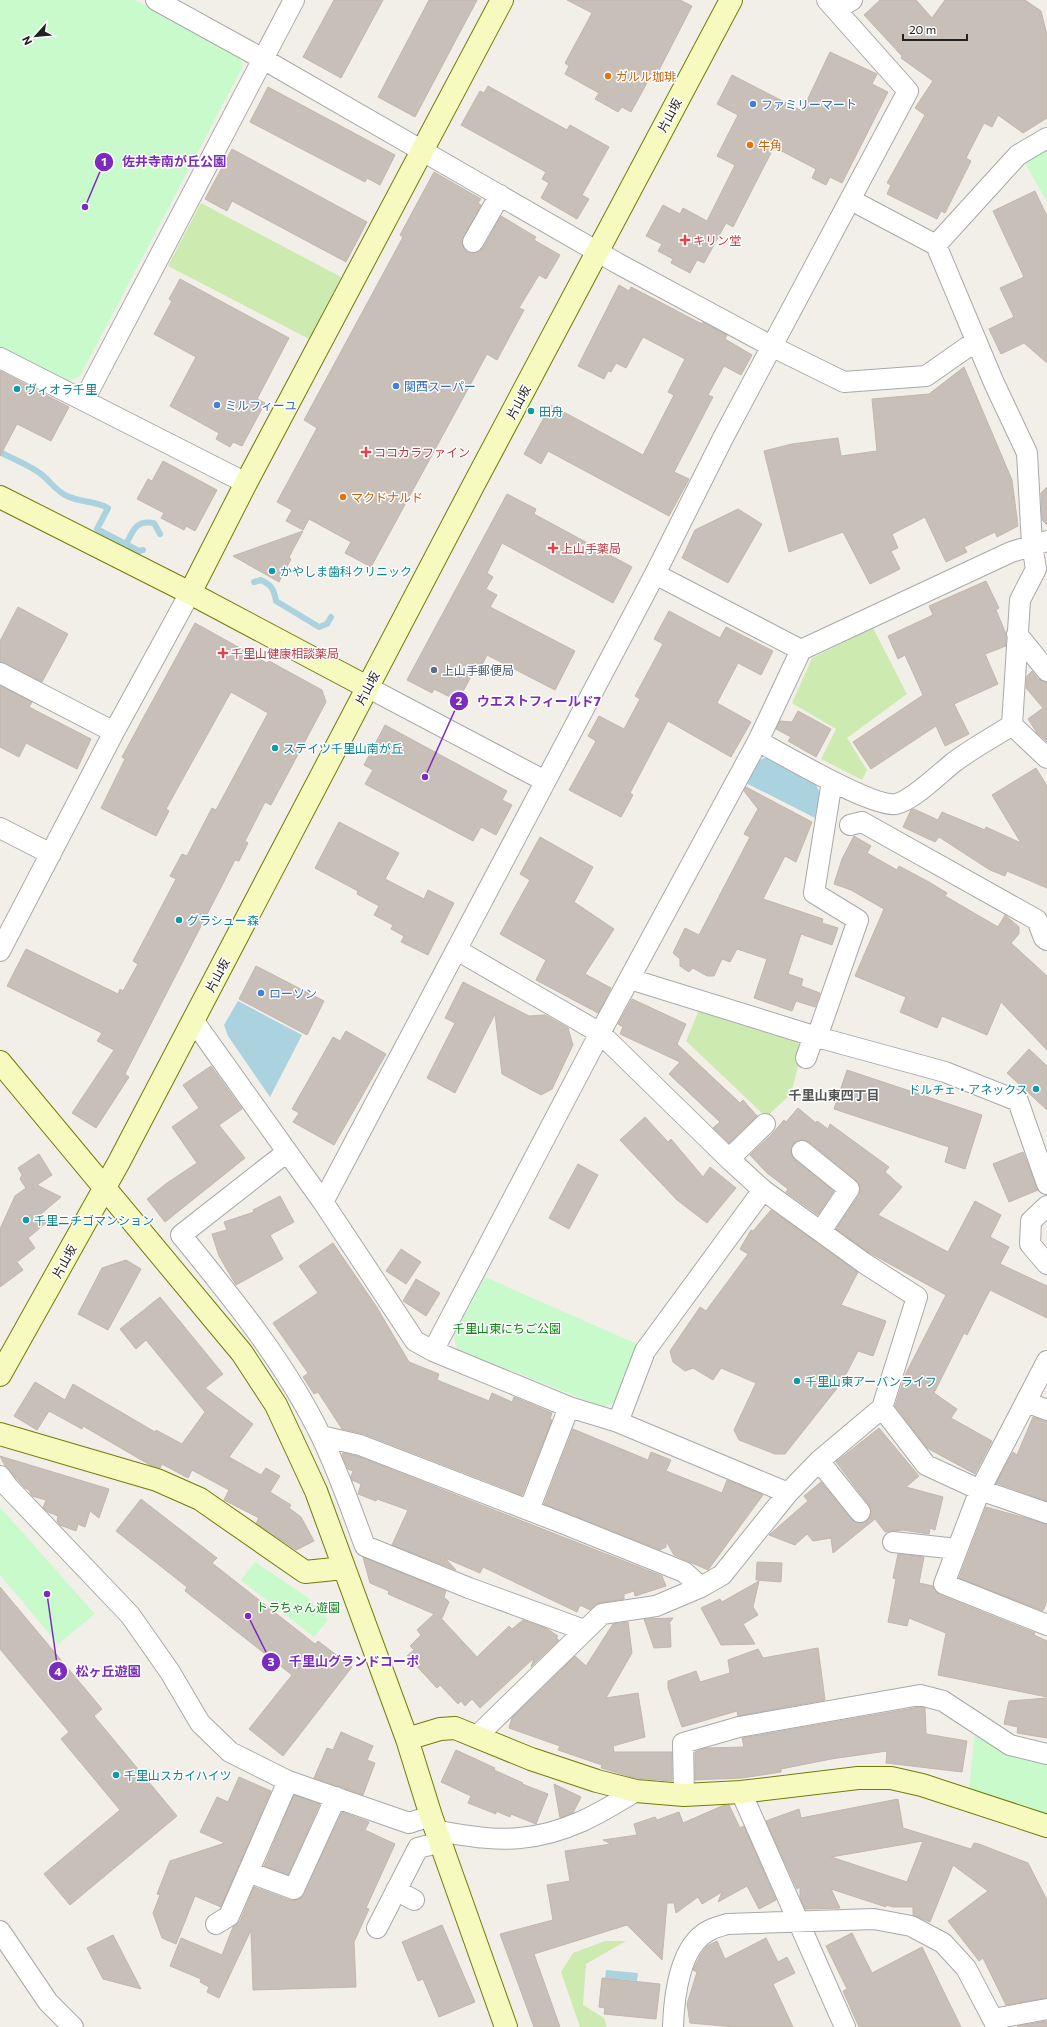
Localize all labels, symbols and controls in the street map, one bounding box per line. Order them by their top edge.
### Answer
north arrow [16,16,56,56]
scale bar [903,16,967,42]
text: 20 m [909,22,936,36]
text: N [19,34,34,47]
place label: ガルル珈琲 [616,69,676,83]
marker: ガルル珈琲 [603,71,613,81]
street label: 片山坂 [654,96,684,134]
place label: ファミリーマート [761,97,857,111]
marker: ファミリーマート [748,99,758,109]
place label: 牛角 [758,138,782,152]
marker: 牛角 [745,140,755,150]
callout: 佐井寺南が丘公園 [94,149,234,174]
text: 佐井寺南が丘公園 [122,153,226,169]
text: 1 [101,154,107,168]
place label: キリン堂 [693,233,741,247]
marker: キリン堂 [680,235,690,245]
place label: 関西スーパー [404,379,476,393]
marker: 関西スーパー [391,381,401,391]
place label: ヴィオラ千里 [25,382,97,396]
street label: 片山坂 [503,383,533,421]
marker: ヴィオラ千里 [12,384,22,394]
place label: ミルフィーユ [225,398,297,412]
marker: ミルフィーユ [212,400,222,410]
place label: 田舟 [539,404,563,418]
marker: 田舟 [526,406,536,416]
place label: ココカラファイン [374,445,470,459]
marker: ココカラファイン [361,447,371,457]
place label: マクドナルド [351,490,423,504]
marker: マクドナルド [338,492,348,502]
place label: 上山手薬局 [561,541,621,555]
marker: 上山手薬局 [548,543,558,553]
place label: かやしま歯科クリニック [280,564,412,578]
marker: かやしま歯科クリニック [267,566,277,576]
place label: 千里山健康相談薬局 [231,646,339,660]
marker: 千里山健康相談薬局 [218,648,228,658]
place label: 上山手郵便局 [442,663,514,677]
marker: 上山手郵便局 [429,665,439,675]
street label: 片山坂 [352,669,382,707]
callout: ウエストフィールド7 [449,689,609,714]
text: 2 [456,693,463,707]
text: ウエストフィールド7 [477,693,601,709]
place label: ステイツ千里山南が丘 [283,741,403,755]
marker: ステイツ千里山南が丘 [270,743,280,753]
place label: グラシュー森 [187,913,259,927]
marker: グラシュー森 [174,915,184,925]
street label: 片山坂 [202,956,232,994]
place label: ローソン [269,986,317,1000]
marker: ローソン [256,988,266,998]
place label: ドルチェ・アネックス [908,1082,1028,1096]
marker: ドルチェ・アネックス [1031,1084,1041,1094]
district label: 千里山東四丁目 [788,1087,880,1103]
place label: 千里ニチゴマンション [34,1213,154,1227]
marker: 千里ニチゴマンション [21,1215,31,1225]
street label: 片山坂 [49,1242,79,1280]
park label: 千里山東にちご公園 [453,1321,561,1335]
place label: 千里山東アーバンライフ [805,1374,937,1388]
marker: 千里山東アーバンライフ [792,1376,802,1386]
park label: トラちゃん遊園 [256,1600,340,1614]
callout: 千里山グランドコーポ [261,1649,427,1674]
text: 千里山グランドコーポ [289,1653,419,1669]
text: 3 [268,1654,275,1668]
callout: 松ヶ丘遊園 [48,1659,149,1684]
text: 松ヶ丘遊園 [75,1663,141,1679]
text: 4 [54,1664,62,1678]
place label: 千里山スカイハイツ [124,1768,232,1782]
marker: 千里山スカイハイツ [111,1770,121,1780]

